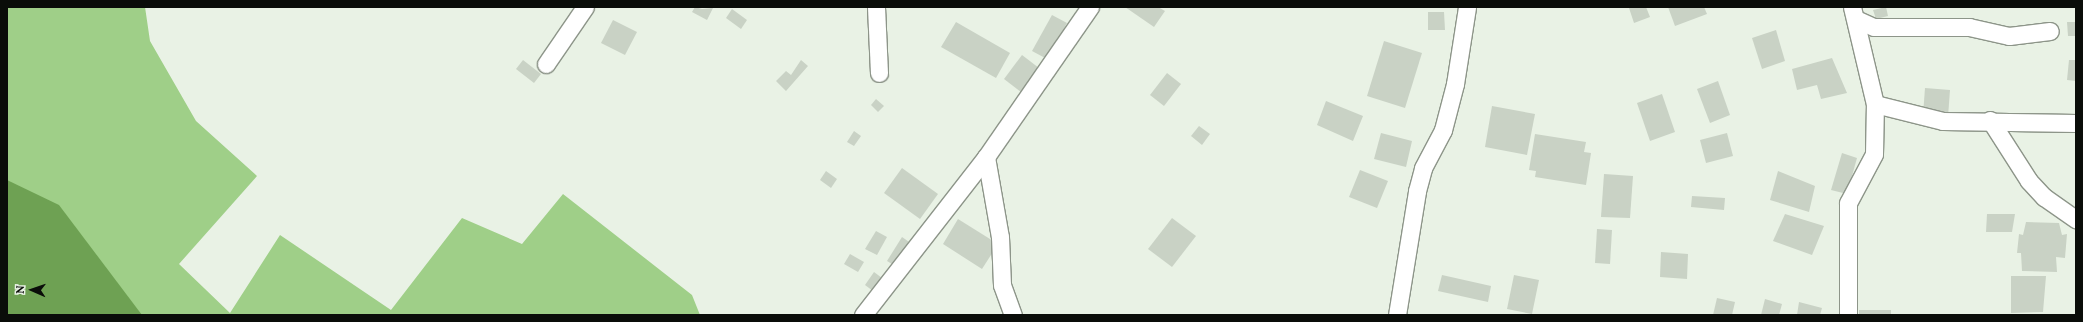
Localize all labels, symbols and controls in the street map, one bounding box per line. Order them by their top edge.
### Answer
north arrow [12,270,52,310]
text: N [13,285,27,294]

